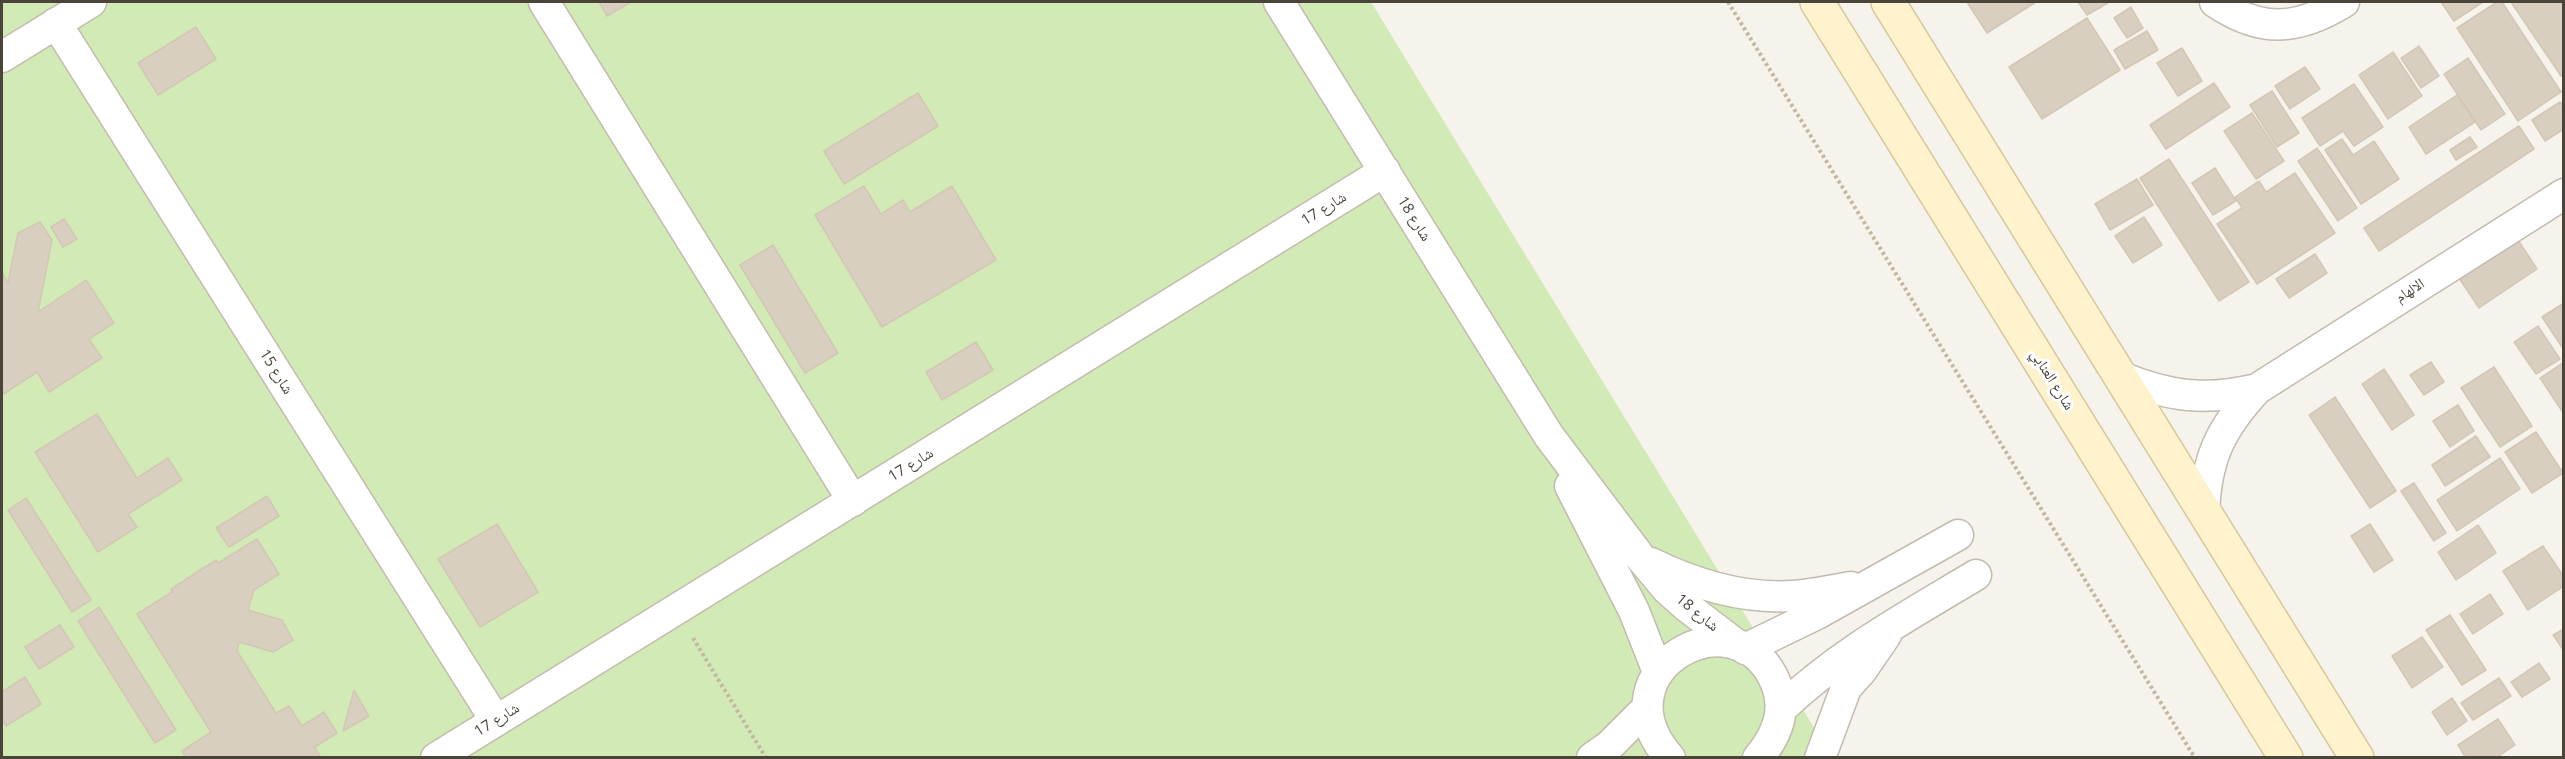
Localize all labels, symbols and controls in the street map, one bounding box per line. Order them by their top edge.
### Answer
street label: شارع 17 [1298,188,1350,230]
street label: شارع 18 [1393,193,1435,245]
street label: الالهام [2392,275,2428,307]
street label: شارع 15 [255,346,297,398]
street label: شارع العنابي [2026,346,2078,414]
street label: شارع 17 [885,444,937,486]
street label: شارع 18 [1672,590,1722,636]
street label: شارع 17 [471,699,523,741]

